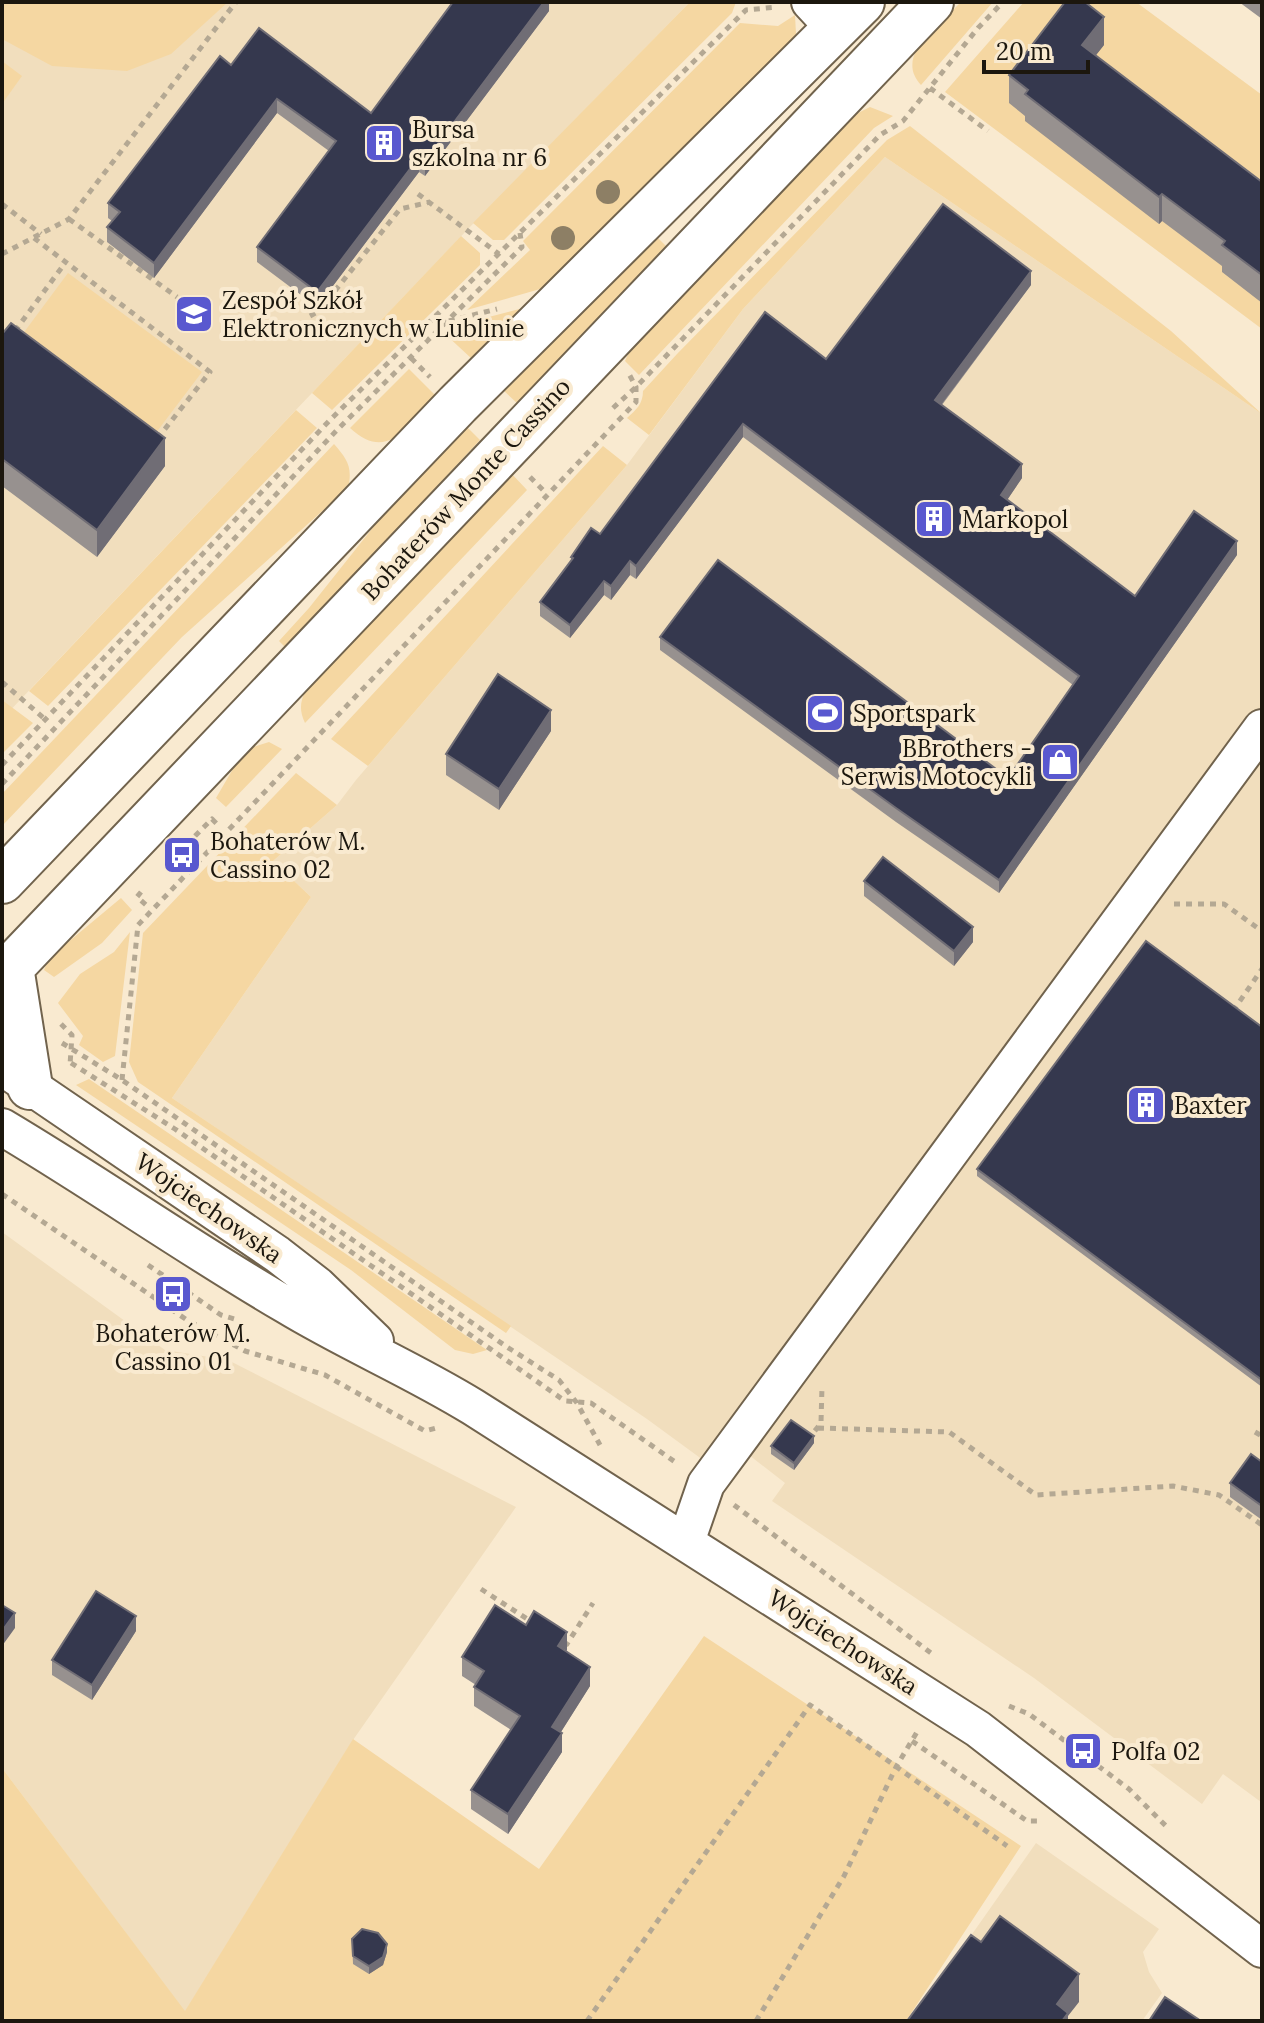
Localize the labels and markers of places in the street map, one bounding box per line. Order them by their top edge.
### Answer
place label: Bursa szkolna nr 6 [412,114,547,173]
building icon: Bursa szkolna nr 6 [363,122,405,164]
place label: Zespół Szkół Elektronicznych w Lublinie [222,285,525,344]
school or university icon: Zespół Szkół Elektronicznych w Lublinie [173,293,215,335]
building icon: Markopol [913,498,955,540]
place label: Markopol [962,504,1068,535]
sports icon: Sportspark [804,692,846,734]
place label: Sportspark [853,698,976,729]
place label: BBrothers - Serwis Motocykli [841,733,1032,792]
shop icon: BBrothers - Serwis Motocykli [1039,741,1081,783]
place label: Bohaterów M. Cassino 02 [210,826,365,885]
bus stop icon: Bohaterów M. Cassino 02 [161,834,203,876]
building icon: Baxter [1125,1084,1167,1126]
place label: Baxter [1174,1090,1247,1121]
bus stop icon: Bohaterów M. Cassino 01 [152,1273,194,1315]
place label: Bohaterów M. Cassino 01 [95,1318,251,1377]
bus stop icon: Polfa 02 [1062,1730,1104,1772]
place label: Polfa 02 [1111,1736,1200,1767]

